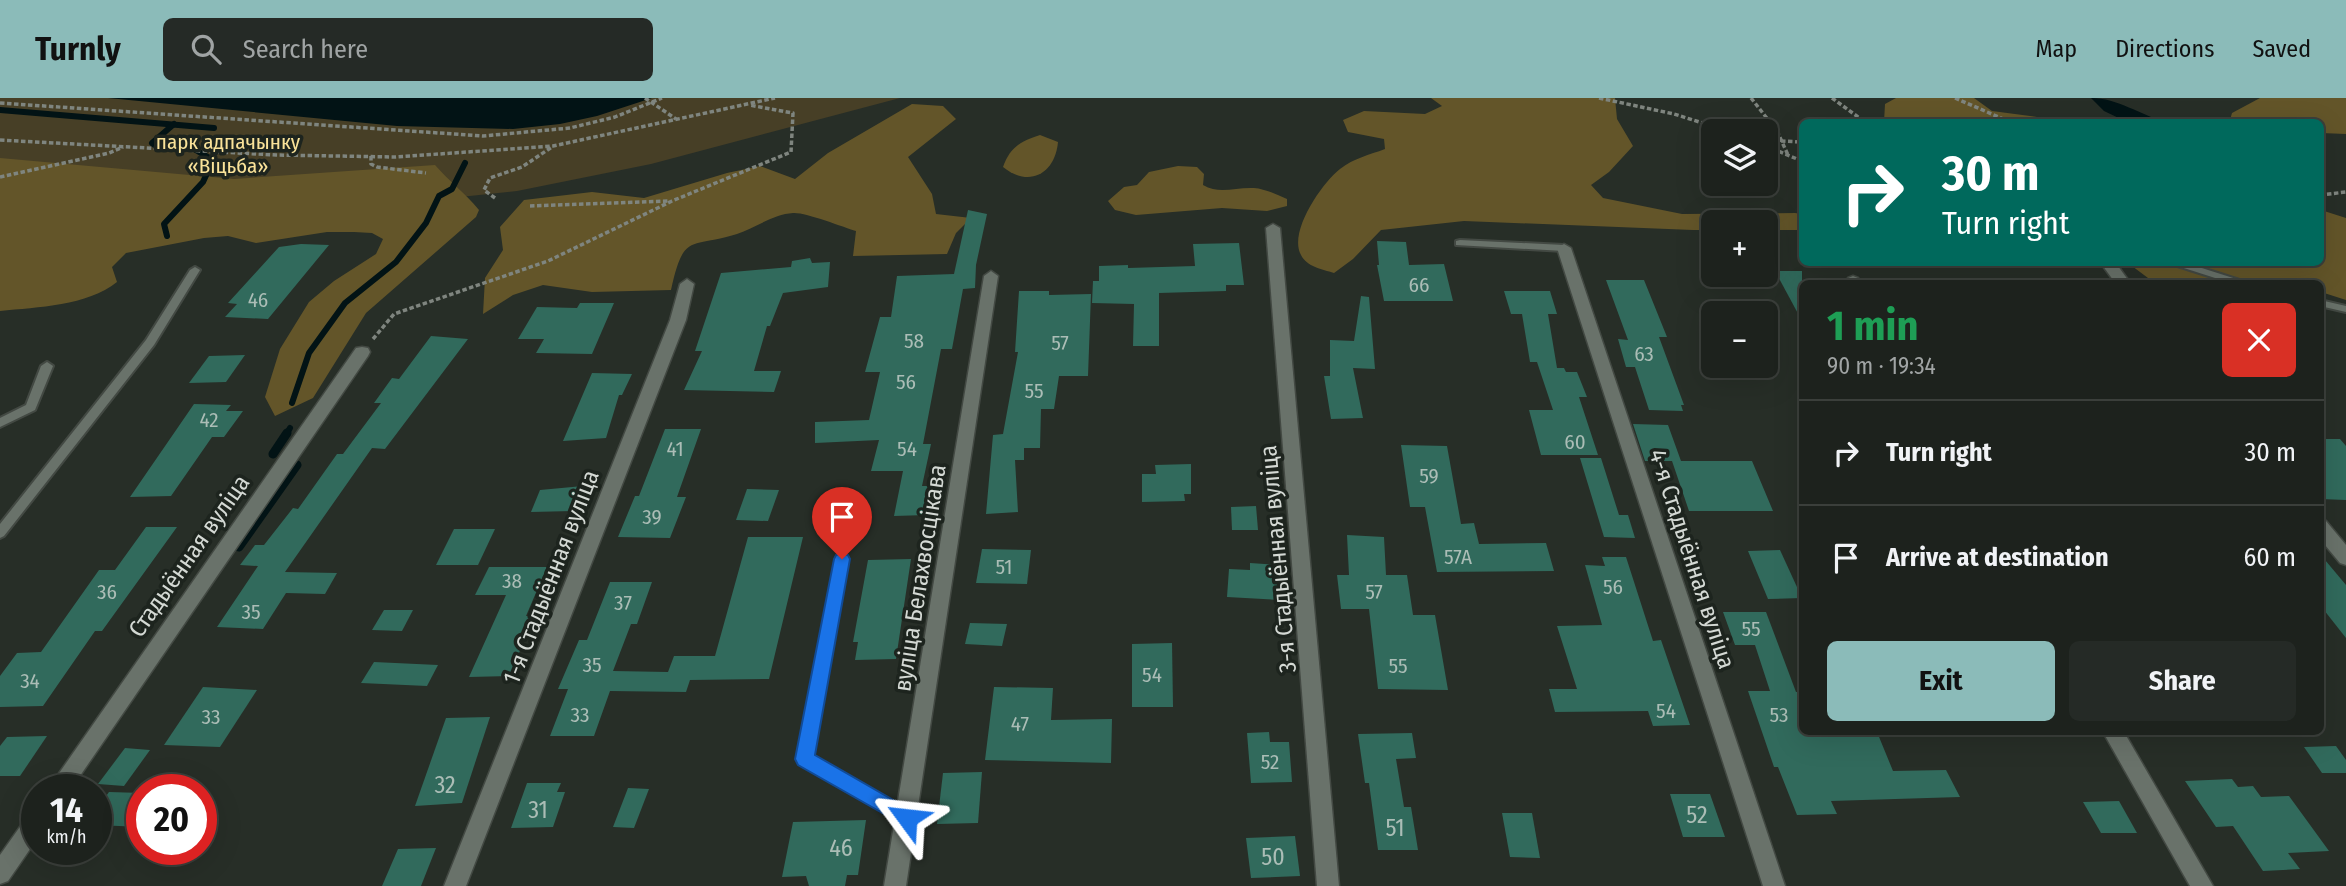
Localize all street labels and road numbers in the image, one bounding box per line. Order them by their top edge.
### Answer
street label: 3-я Стадыённая вуліца [1254,444,1302,674]
street label: 4-я Стадыённая вуліца [1643,446,1741,672]
street label: вуліца Белахвосцікава [888,463,952,693]
street label: 1-я Стадыённая вуліца [497,466,605,688]
street label: Стадыённая вуліца [123,470,255,642]

